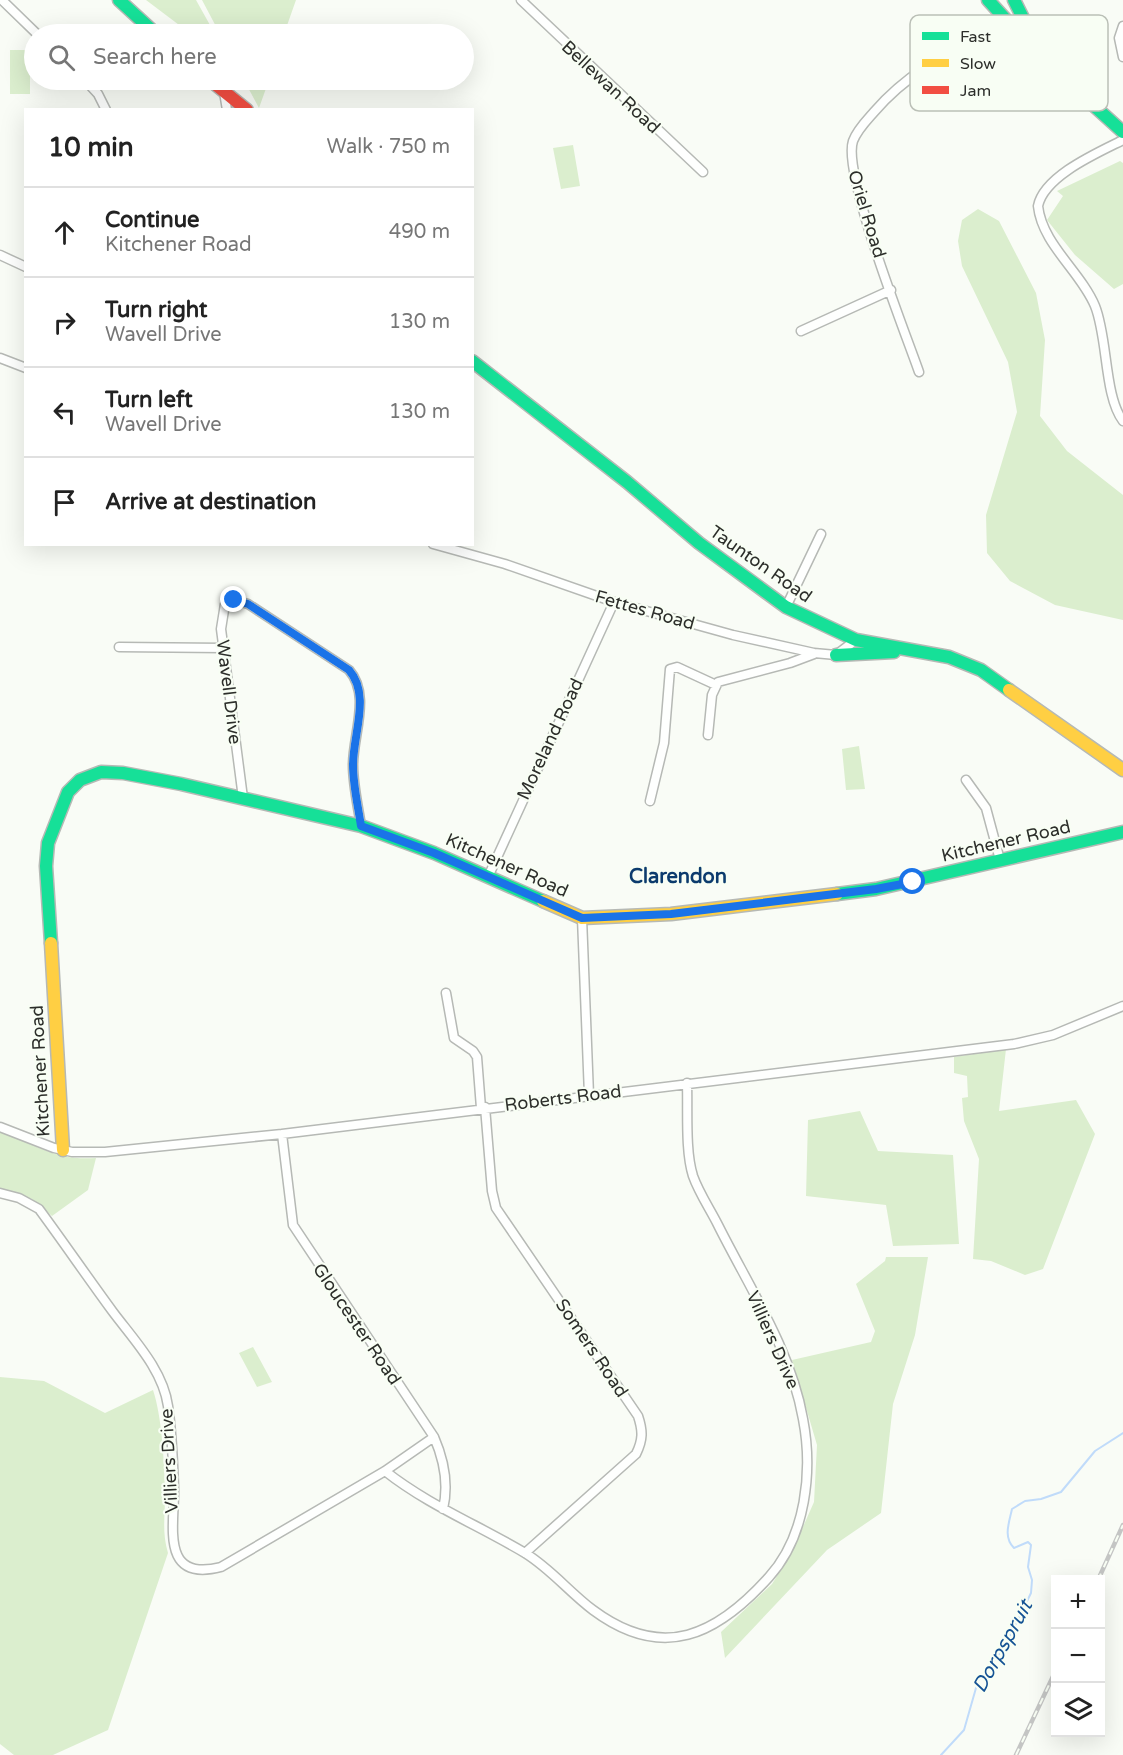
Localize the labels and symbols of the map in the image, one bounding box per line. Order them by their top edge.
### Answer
legend [910,15,1108,111]
text: Fast [960,27,991,47]
street label: Bellewan Road [557,36,665,138]
text: Slow [960,54,996,74]
text: Jam [960,81,991,101]
street label: Oriel Road [843,168,891,260]
street label: Taunton Road [706,521,816,607]
street label: Fettes Road [593,585,697,635]
route end [220,586,246,612]
street label: Wavell Drive [212,639,246,745]
street label: Moreland Road [512,675,588,803]
street label: Kitchener Road [939,815,1073,867]
street label: Kitchener Road [442,828,572,902]
district label: Clarendon [629,865,727,889]
route start [899,868,925,894]
street label: Kitchener Road [26,1005,54,1137]
street label: Roberts Road [503,1080,623,1116]
street label: Gloucester Road [308,1259,406,1389]
street label: Villiers Drive [742,1288,804,1392]
street label: Somers Road [551,1295,633,1401]
street label: Villiers Drive [155,1408,183,1514]
water label: Dorpspruit [968,1594,1039,1697]

